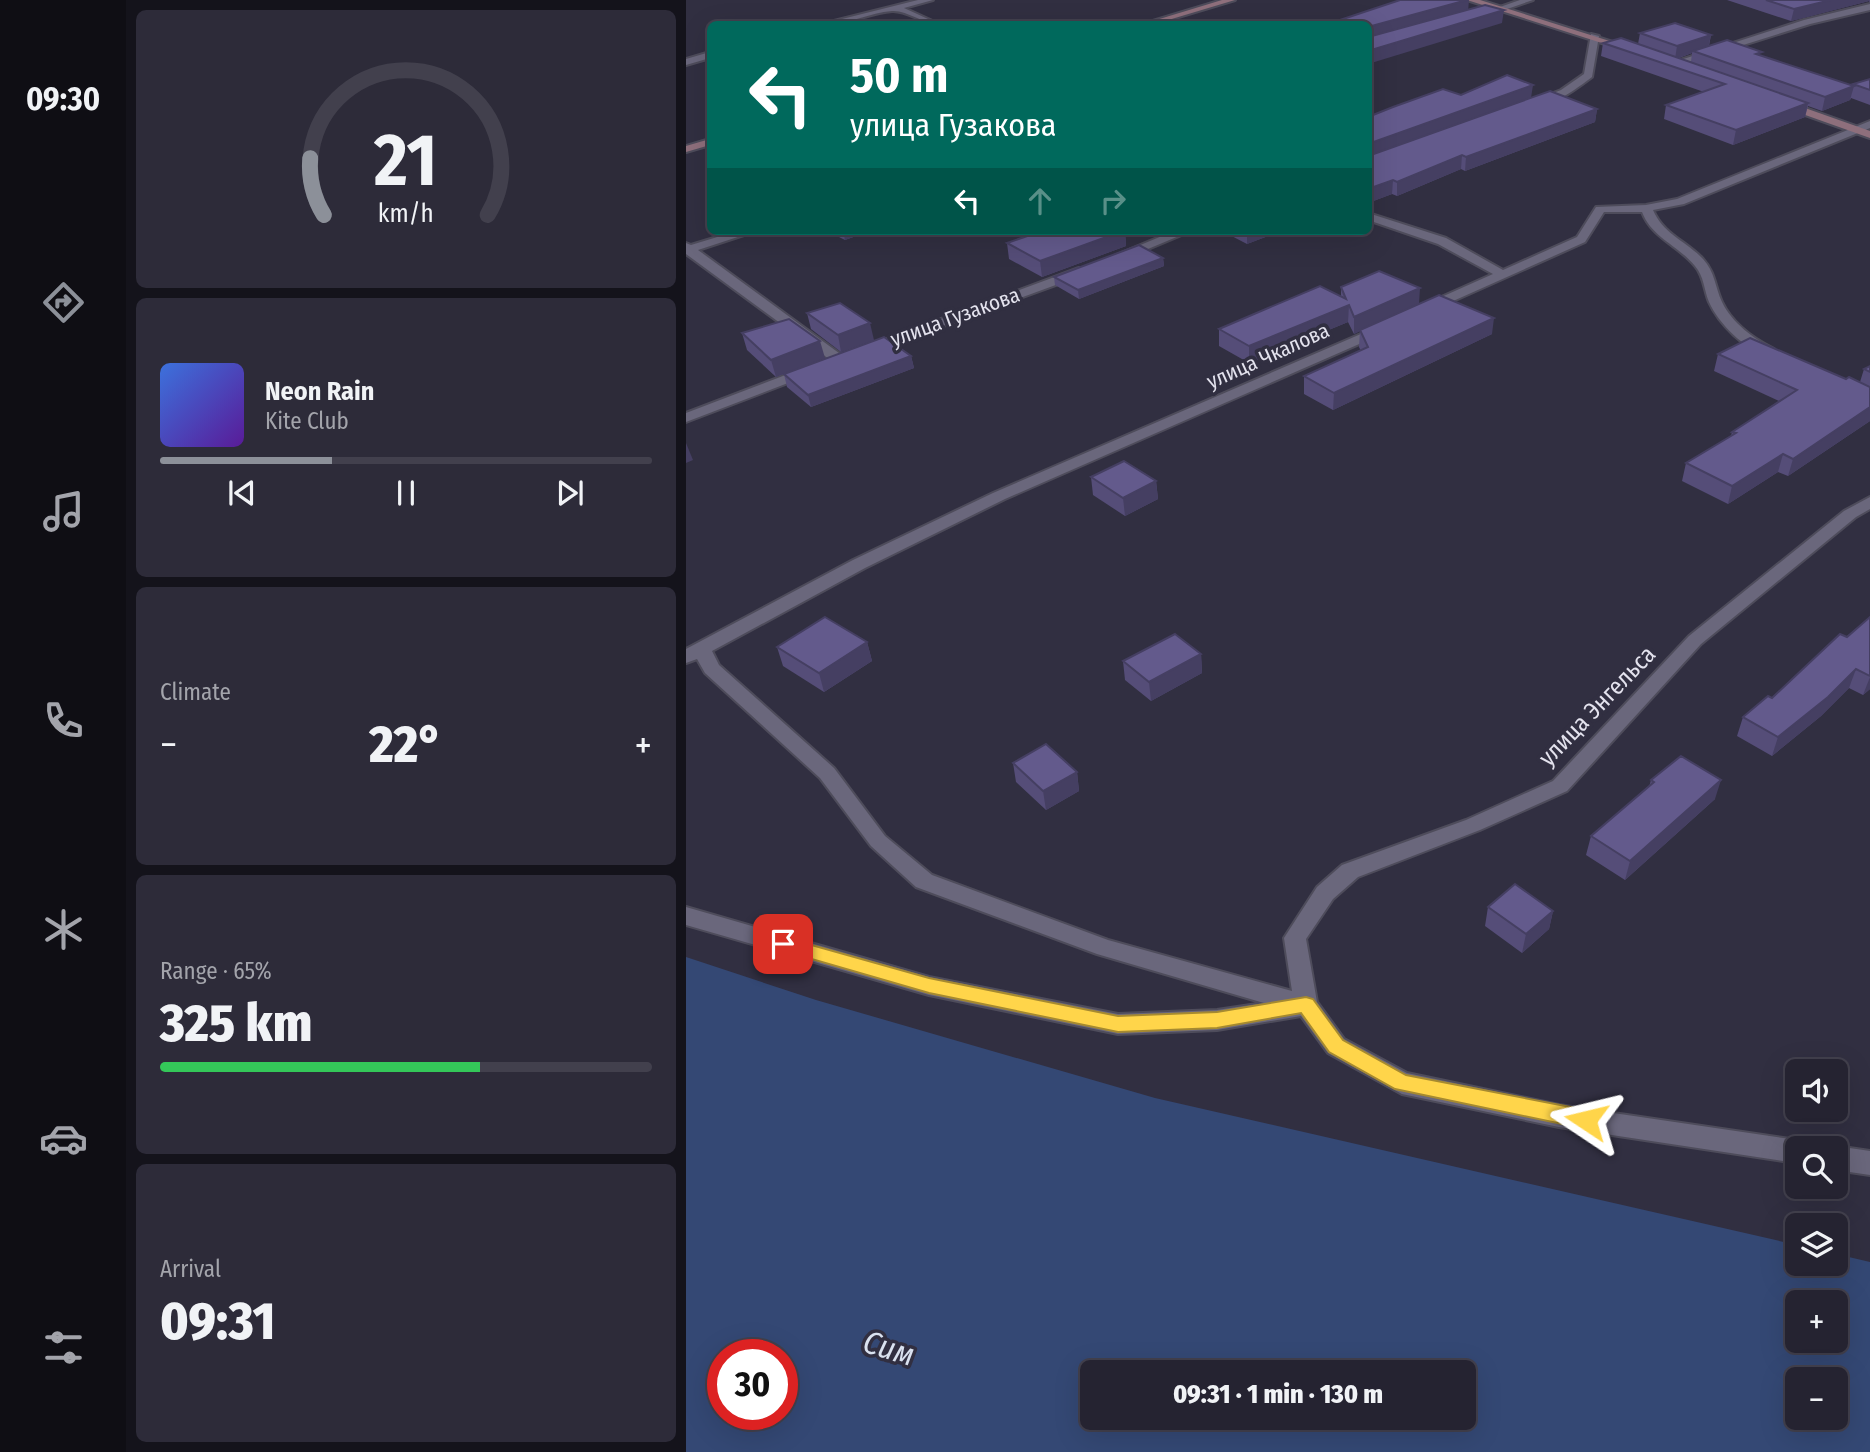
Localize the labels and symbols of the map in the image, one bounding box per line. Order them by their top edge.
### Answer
street label: улица Гузакова [887,282,1023,352]
street label: улица Чкалова [1203,317,1333,395]
street label: улица Энгельса [1533,640,1661,772]
pin [753,914,813,974]
position arrow [1549,1083,1623,1157]
water label: Сим [859,1322,919,1374]
speed limit sign: 30 [707,1339,798,1430]

